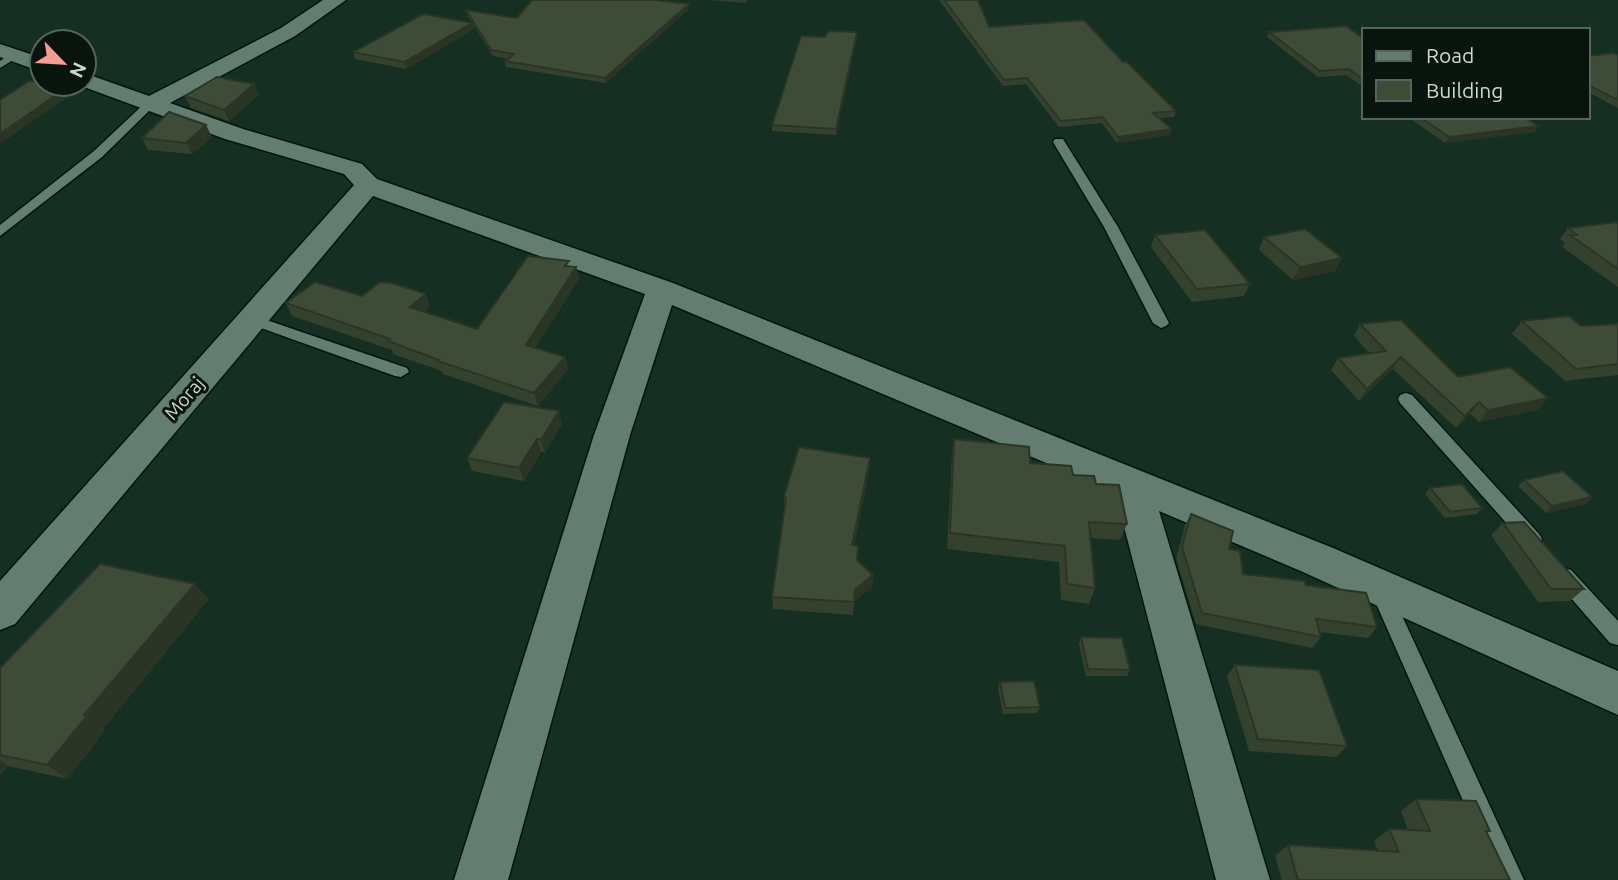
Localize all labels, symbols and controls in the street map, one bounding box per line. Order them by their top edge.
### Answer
north arrow [28,28,98,98]
legend [1362,28,1590,119]
text: Road [1426,43,1474,67]
text: N [65,59,91,81]
text: Building [1426,78,1503,102]
street label: Moraj [160,372,208,424]

